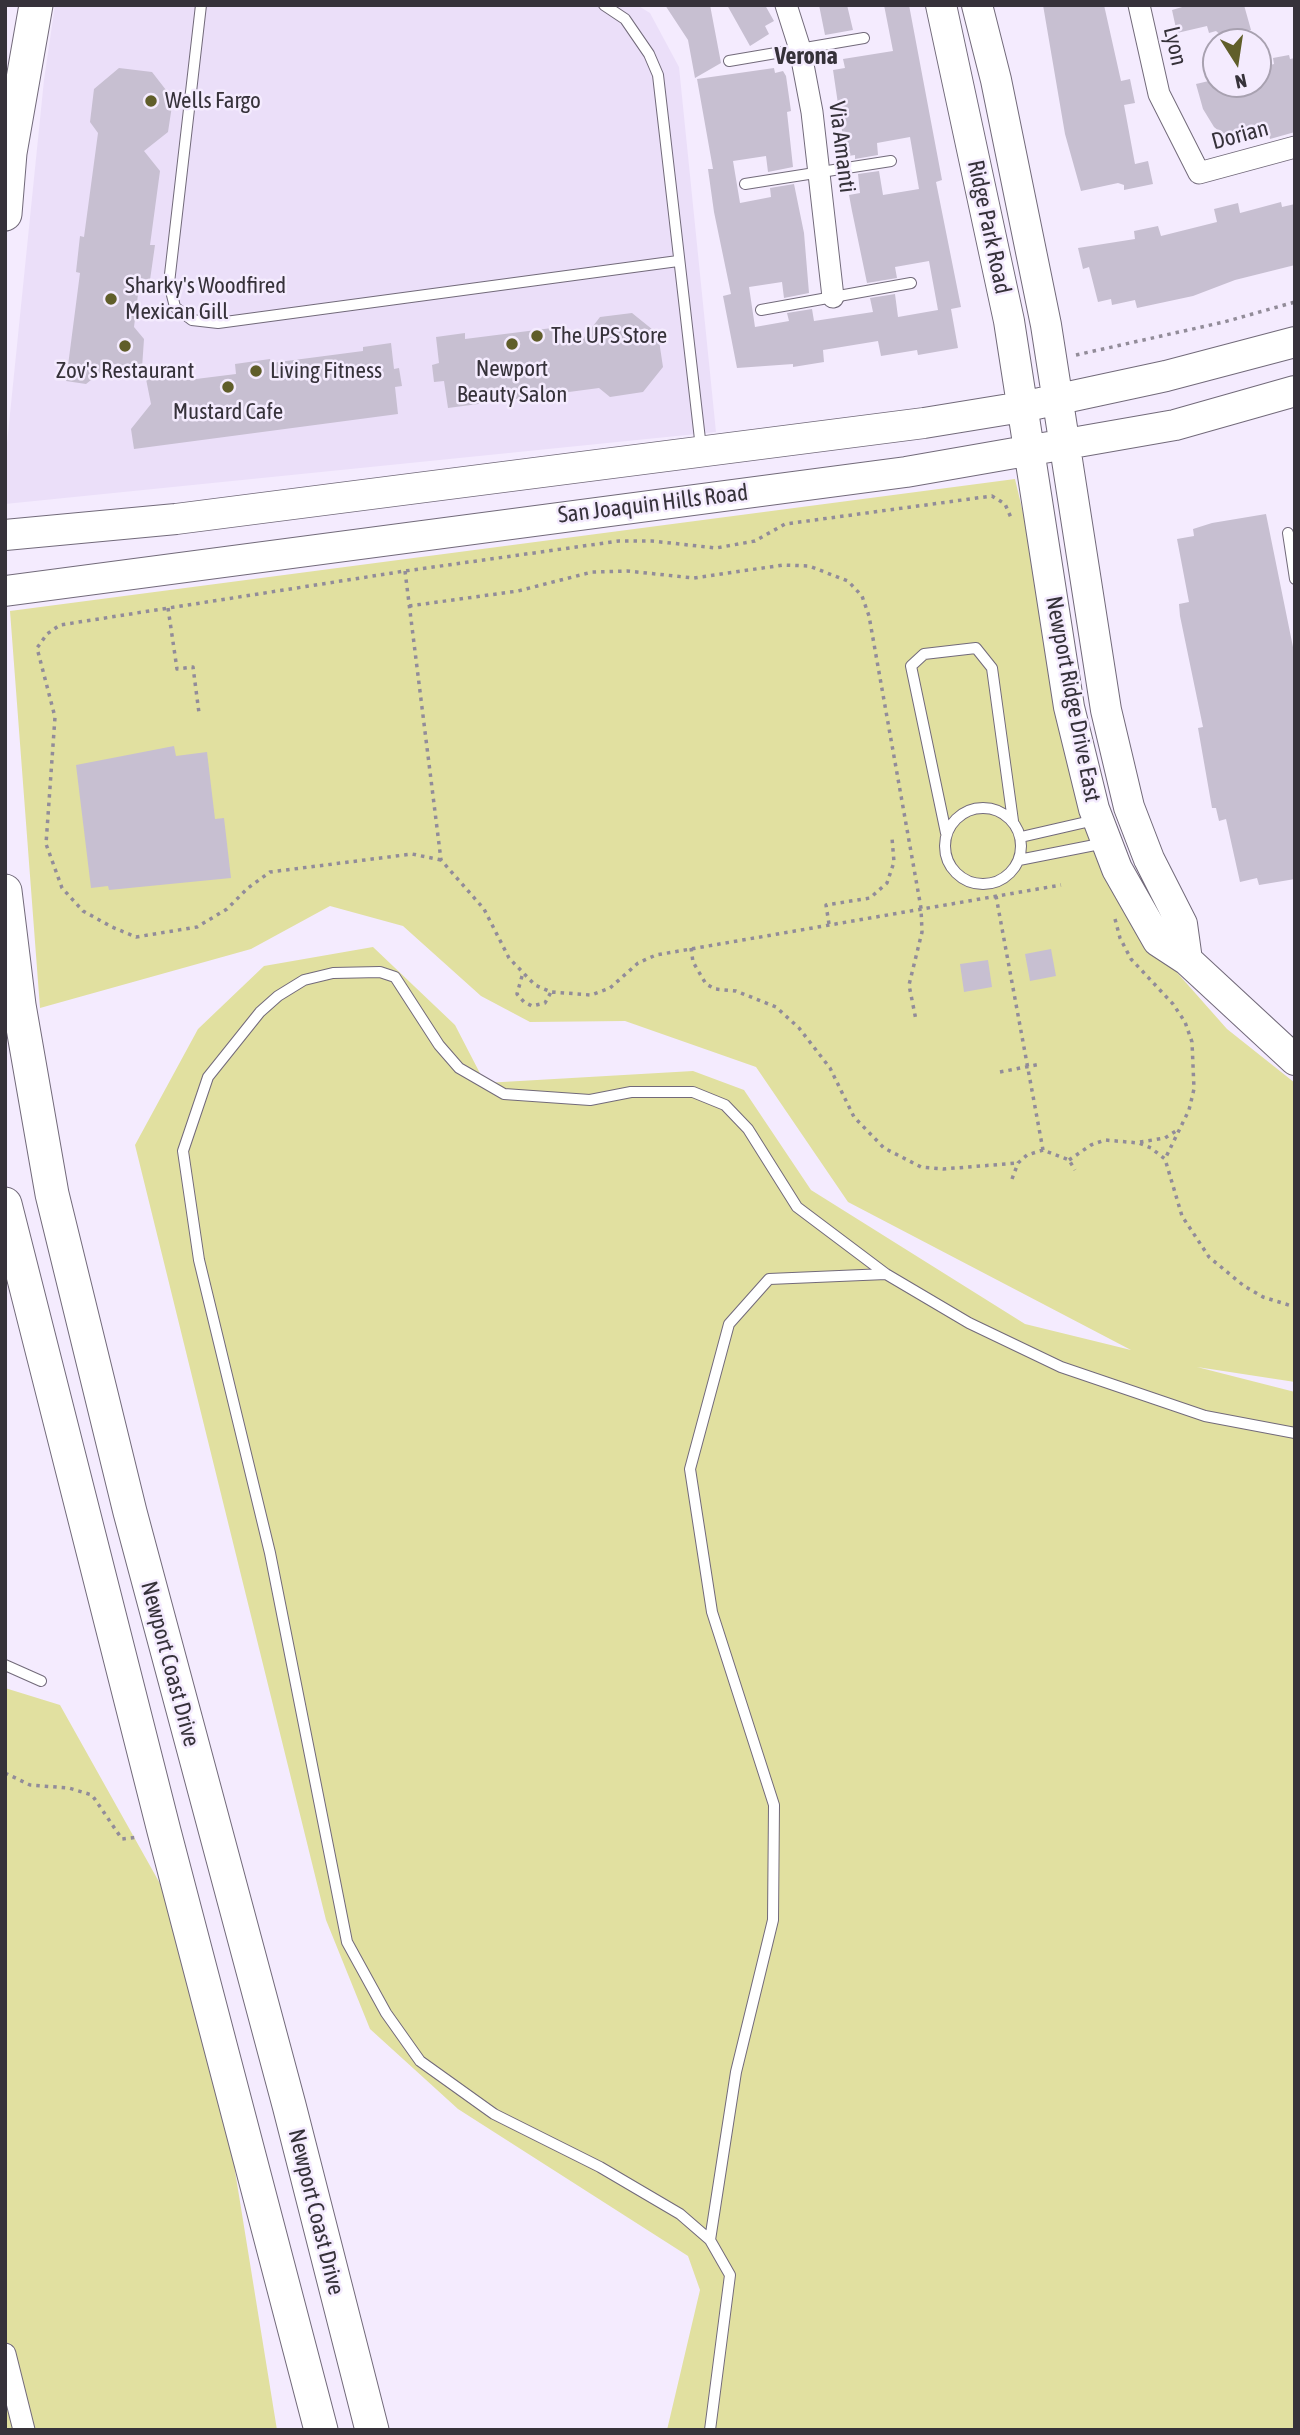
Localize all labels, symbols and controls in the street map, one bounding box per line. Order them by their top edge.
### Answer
street label: Lyon [1157,24,1193,68]
north arrow [1202,28,1272,98]
district label: Verona [774,42,838,70]
text: N [1233,70,1249,94]
place label: Wells Fargo [165,87,261,115]
marker: Wells Fargo [143,93,159,109]
street label: Via Amanti [823,100,861,194]
street label: Dorian [1209,114,1271,156]
street label: Ridge Park Road [961,158,1017,296]
place label: Sharky's Woodfired Mexican Gill [125,272,286,326]
marker: Sharky's Woodfired Mexican Gill [103,291,119,307]
place label: The UPS Store [551,322,667,350]
marker: The UPS Store [529,328,545,344]
marker: Newport Beauty Salon [504,336,520,352]
marker: Zov's Restaurant [117,338,133,354]
place label: Newport Beauty Salon [457,355,567,409]
place label: Zov's Restaurant [56,357,194,385]
place label: Living Fitness [270,357,382,385]
marker: Living Fitness [248,363,264,379]
marker: Mustard Cafe [220,379,236,395]
place label: Mustard Cafe [173,398,283,426]
street label: San Joaquin Hills Road [556,479,750,529]
street label: Newport Ridge Drive East [1039,594,1107,804]
street label: Newport Coast Drive [135,1578,205,1750]
street label: Newport Coast Drive [282,2126,350,2298]

